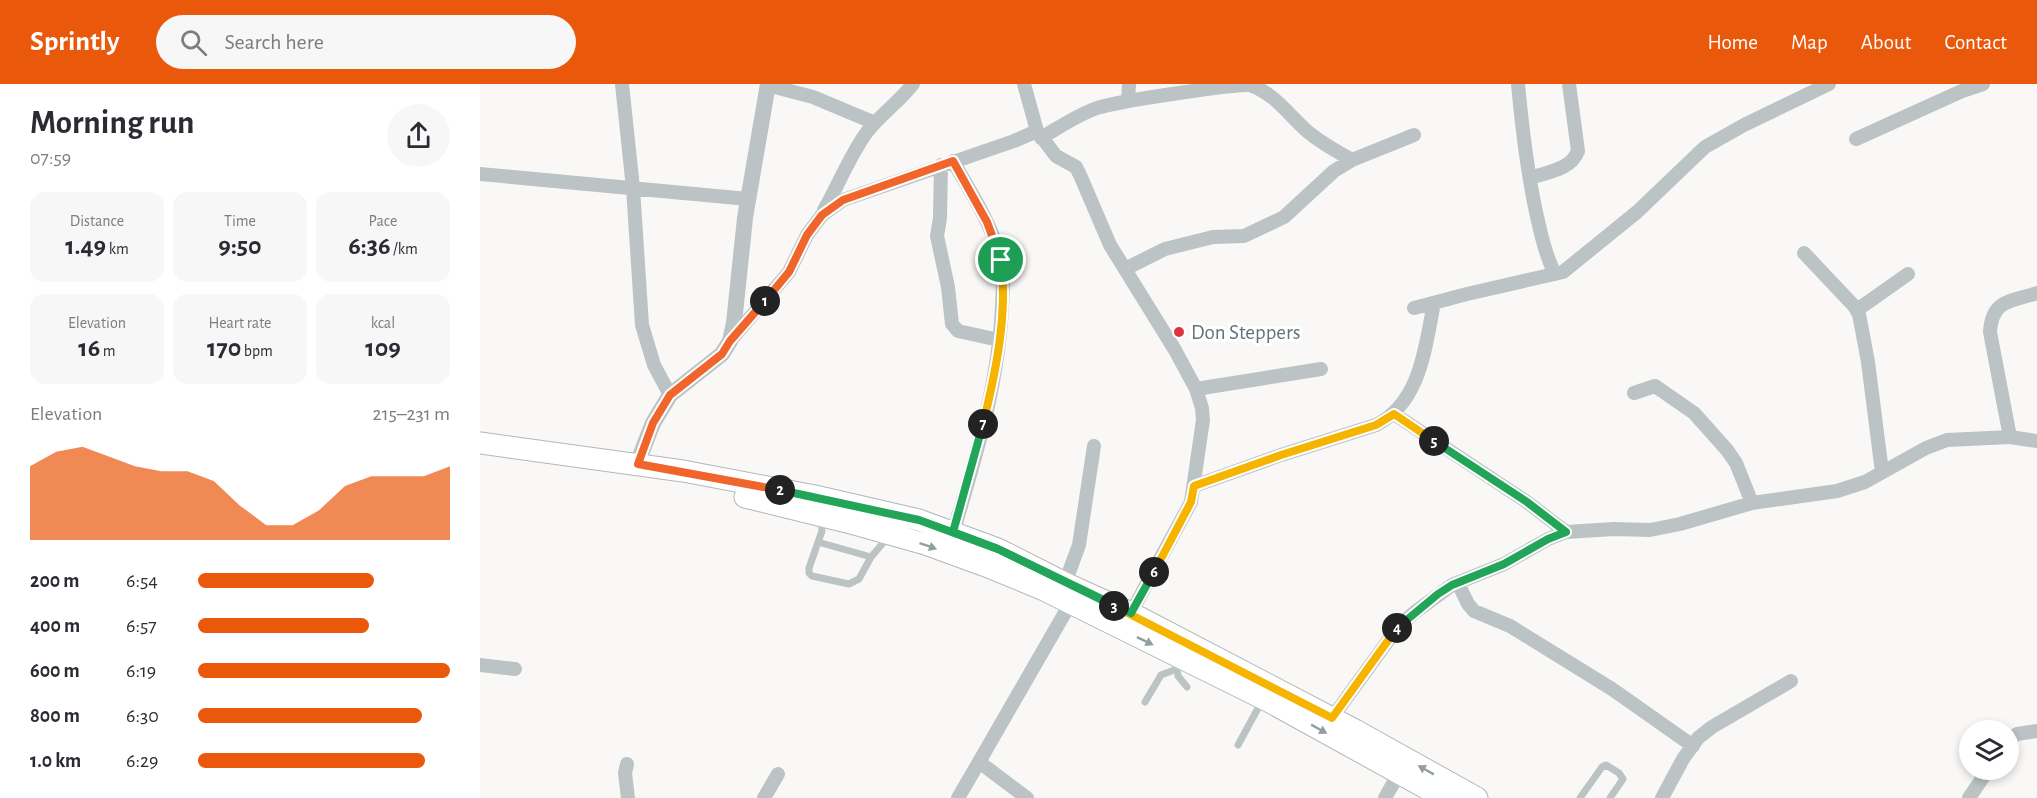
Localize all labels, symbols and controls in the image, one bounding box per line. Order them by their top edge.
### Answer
search box [156,15,576,69]
icon: search [177,26,210,59]
text: Sprintly [30,28,120,56]
text: Search here [225,31,324,53]
text: Home [1707,32,1758,53]
text: Map [1791,32,1828,53]
text: About [1861,32,1911,53]
text: Contact [1944,32,2007,53]
button: share [387,104,450,167]
text: Morning run [30,107,194,140]
text: 07:59 [30,148,71,168]
text: Distance [70,213,124,229]
text: Time [224,213,256,229]
text: Pace [369,213,397,229]
text: 1.49 [65,233,106,259]
text: 9:50 [218,233,262,259]
text: 6:36 [348,233,390,259]
pin [975,234,1026,285]
text: km [106,241,129,257]
text: /km [390,241,418,257]
icon: arrive [984,243,1017,276]
pin: 1 [750,286,780,316]
text: 1 [762,293,768,309]
text: Elevation [68,315,126,331]
text: Heart rate [209,315,271,331]
text: kcal [371,315,395,331]
place label: Don Steppers [1191,322,1301,343]
marker: Don Steppers [1172,325,1186,339]
text: 16 [78,335,100,361]
text: 170 [207,335,241,361]
text: 109 [365,335,401,361]
text: m [100,343,116,359]
text: bpm [241,343,273,359]
text: Elevation [30,404,102,424]
text: 215–231 m [373,404,450,424]
pin: 7 [968,409,998,439]
text: 7 [980,416,986,432]
pin: 5 [1419,426,1449,456]
text: 5 [1431,433,1437,449]
pin: 2 [765,475,795,505]
text: 2 [776,482,784,498]
one-way arrow [919,541,937,551]
pin: 6 [1139,557,1169,587]
text: 6 [1150,564,1158,580]
text: 200 m [30,571,79,591]
text: 6:54 [126,571,158,591]
pin: 3 [1099,591,1129,621]
text: 3 [1111,598,1117,614]
pin: 4 [1382,613,1412,643]
text: 400 m [30,616,80,636]
text: 6:57 [126,616,157,636]
text: 4 [1393,620,1401,636]
one-way arrow [1136,636,1153,645]
text: 600 m [30,661,80,681]
text: 6:19 [126,661,156,681]
text: 800 m [30,706,80,726]
text: 6:30 [126,706,159,726]
map controls [1959,720,2019,780]
button: layers [1959,720,2019,780]
one-way arrow [1310,724,1327,734]
text: 1.0 km [30,751,81,771]
text: 6:29 [126,751,158,771]
one-way arrow [1418,764,1434,775]

